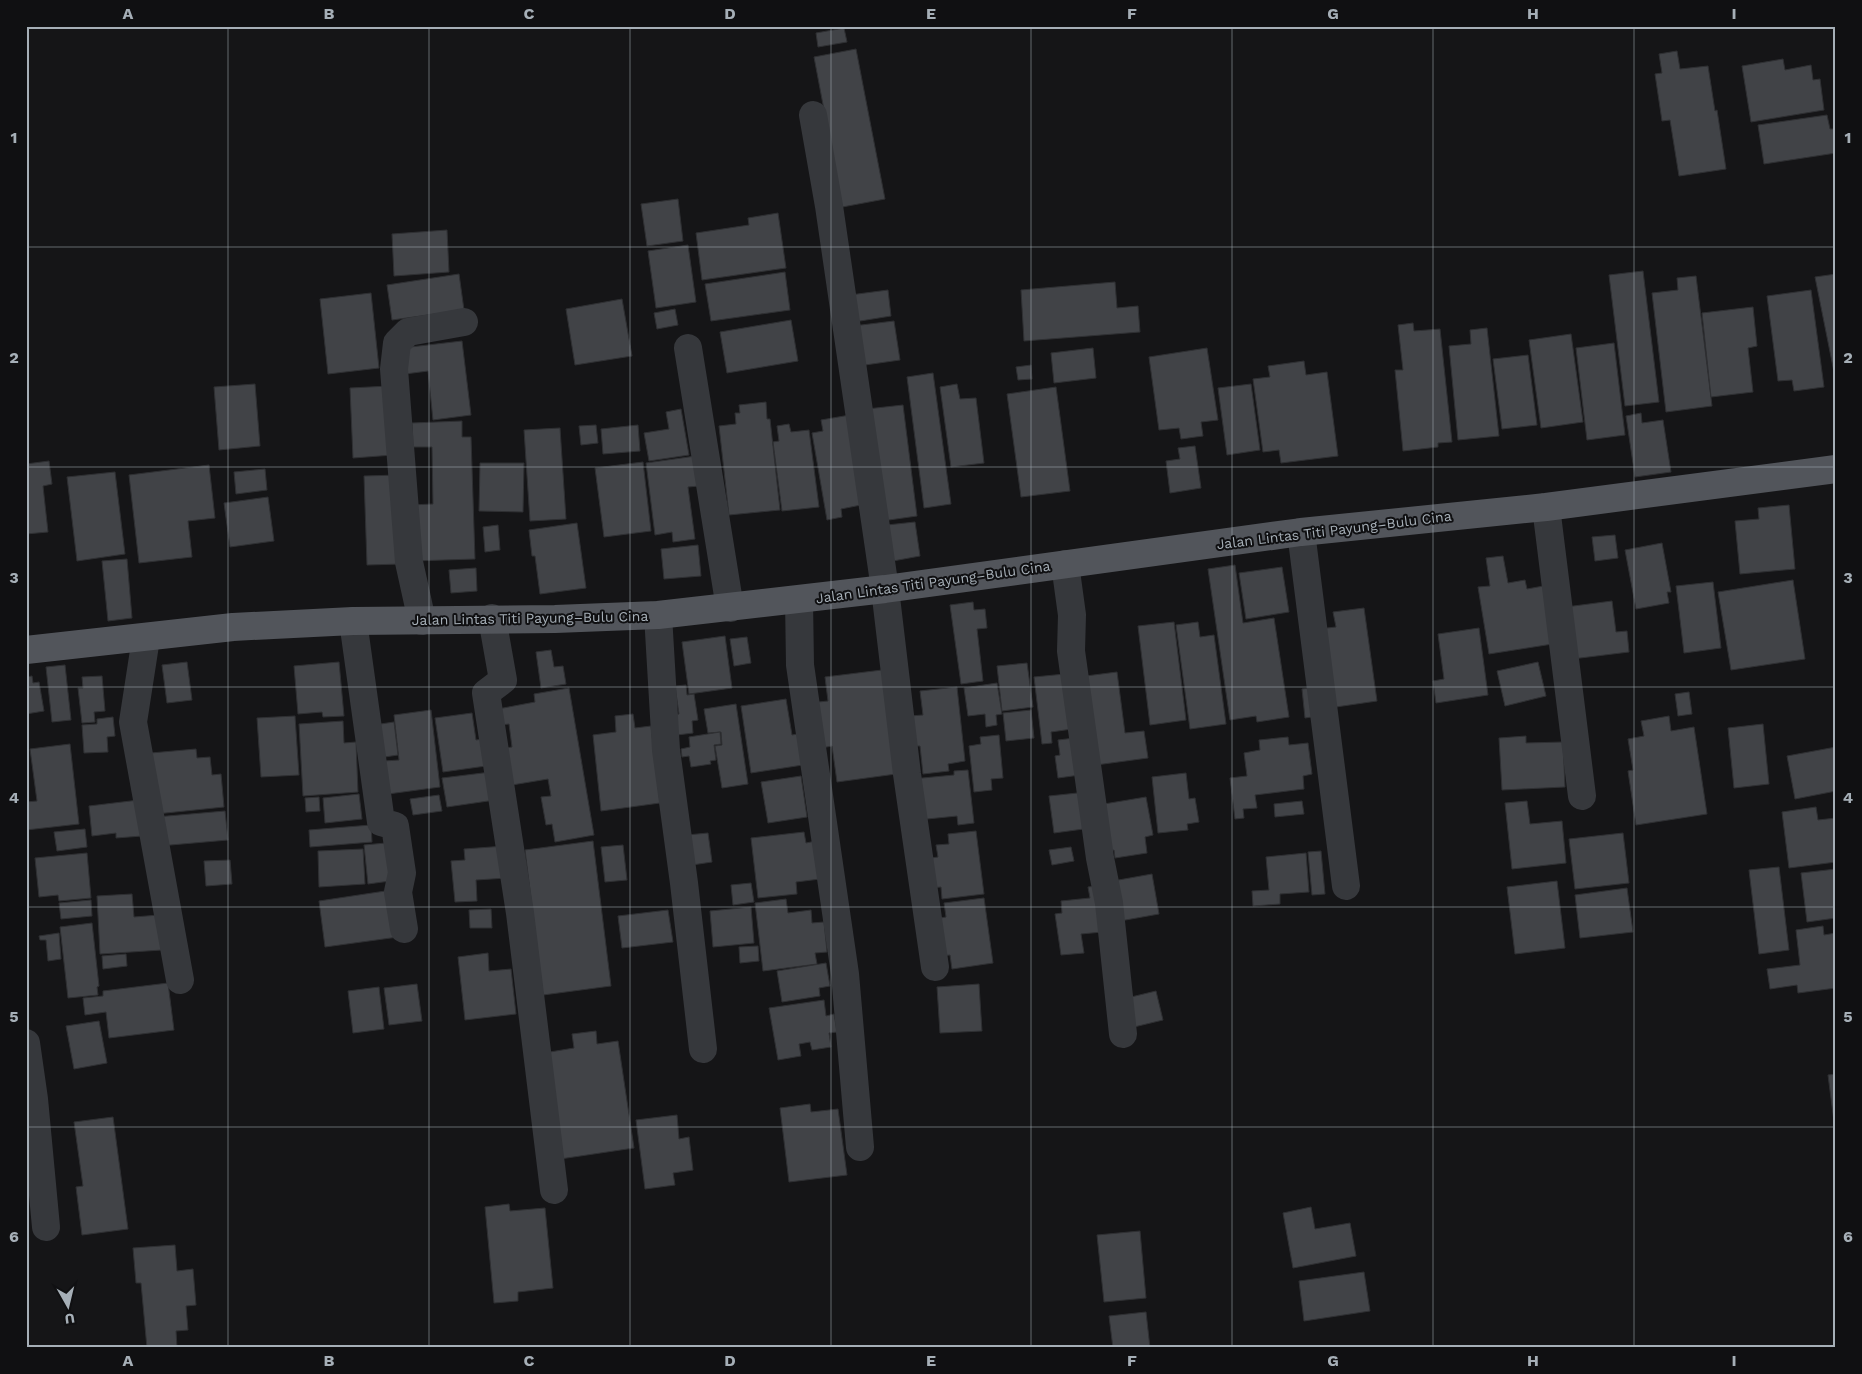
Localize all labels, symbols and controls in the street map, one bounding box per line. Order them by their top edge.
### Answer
text: A [123,4,134,23]
text: B [324,4,335,23]
text: C [524,4,535,23]
text: D [724,4,736,23]
text: E [926,4,936,23]
text: F [1127,4,1137,23]
text: G [1327,4,1339,23]
text: H [1527,4,1539,23]
text: I [1731,4,1737,23]
text: 1 [11,128,17,147]
text: 1 [1845,128,1851,147]
text: 2 [9,348,19,367]
text: 2 [1843,348,1853,367]
street label: Jalan Lintas Titi Payung–Bulu Cina [1216,508,1452,552]
street label: Jalan Lintas Titi Payung–Bulu Cina [815,558,1051,606]
text: 3 [9,568,19,587]
text: 3 [1843,568,1853,587]
street label: Jalan Lintas Titi Payung–Bulu Cina [412,608,648,628]
text: 4 [9,788,19,807]
text: 4 [1843,788,1853,807]
text: 5 [9,1007,19,1026]
text: 5 [1843,1007,1853,1026]
text: 6 [9,1227,19,1246]
text: 6 [1843,1227,1853,1246]
north arrow [42,1282,92,1332]
text: U [64,1310,76,1327]
text: A [123,1351,134,1370]
text: B [324,1351,335,1370]
text: C [524,1351,535,1370]
text: D [724,1351,736,1370]
text: E [926,1351,936,1370]
text: F [1127,1351,1137,1370]
text: G [1327,1351,1339,1370]
text: H [1527,1351,1539,1370]
text: I [1731,1351,1737,1370]

